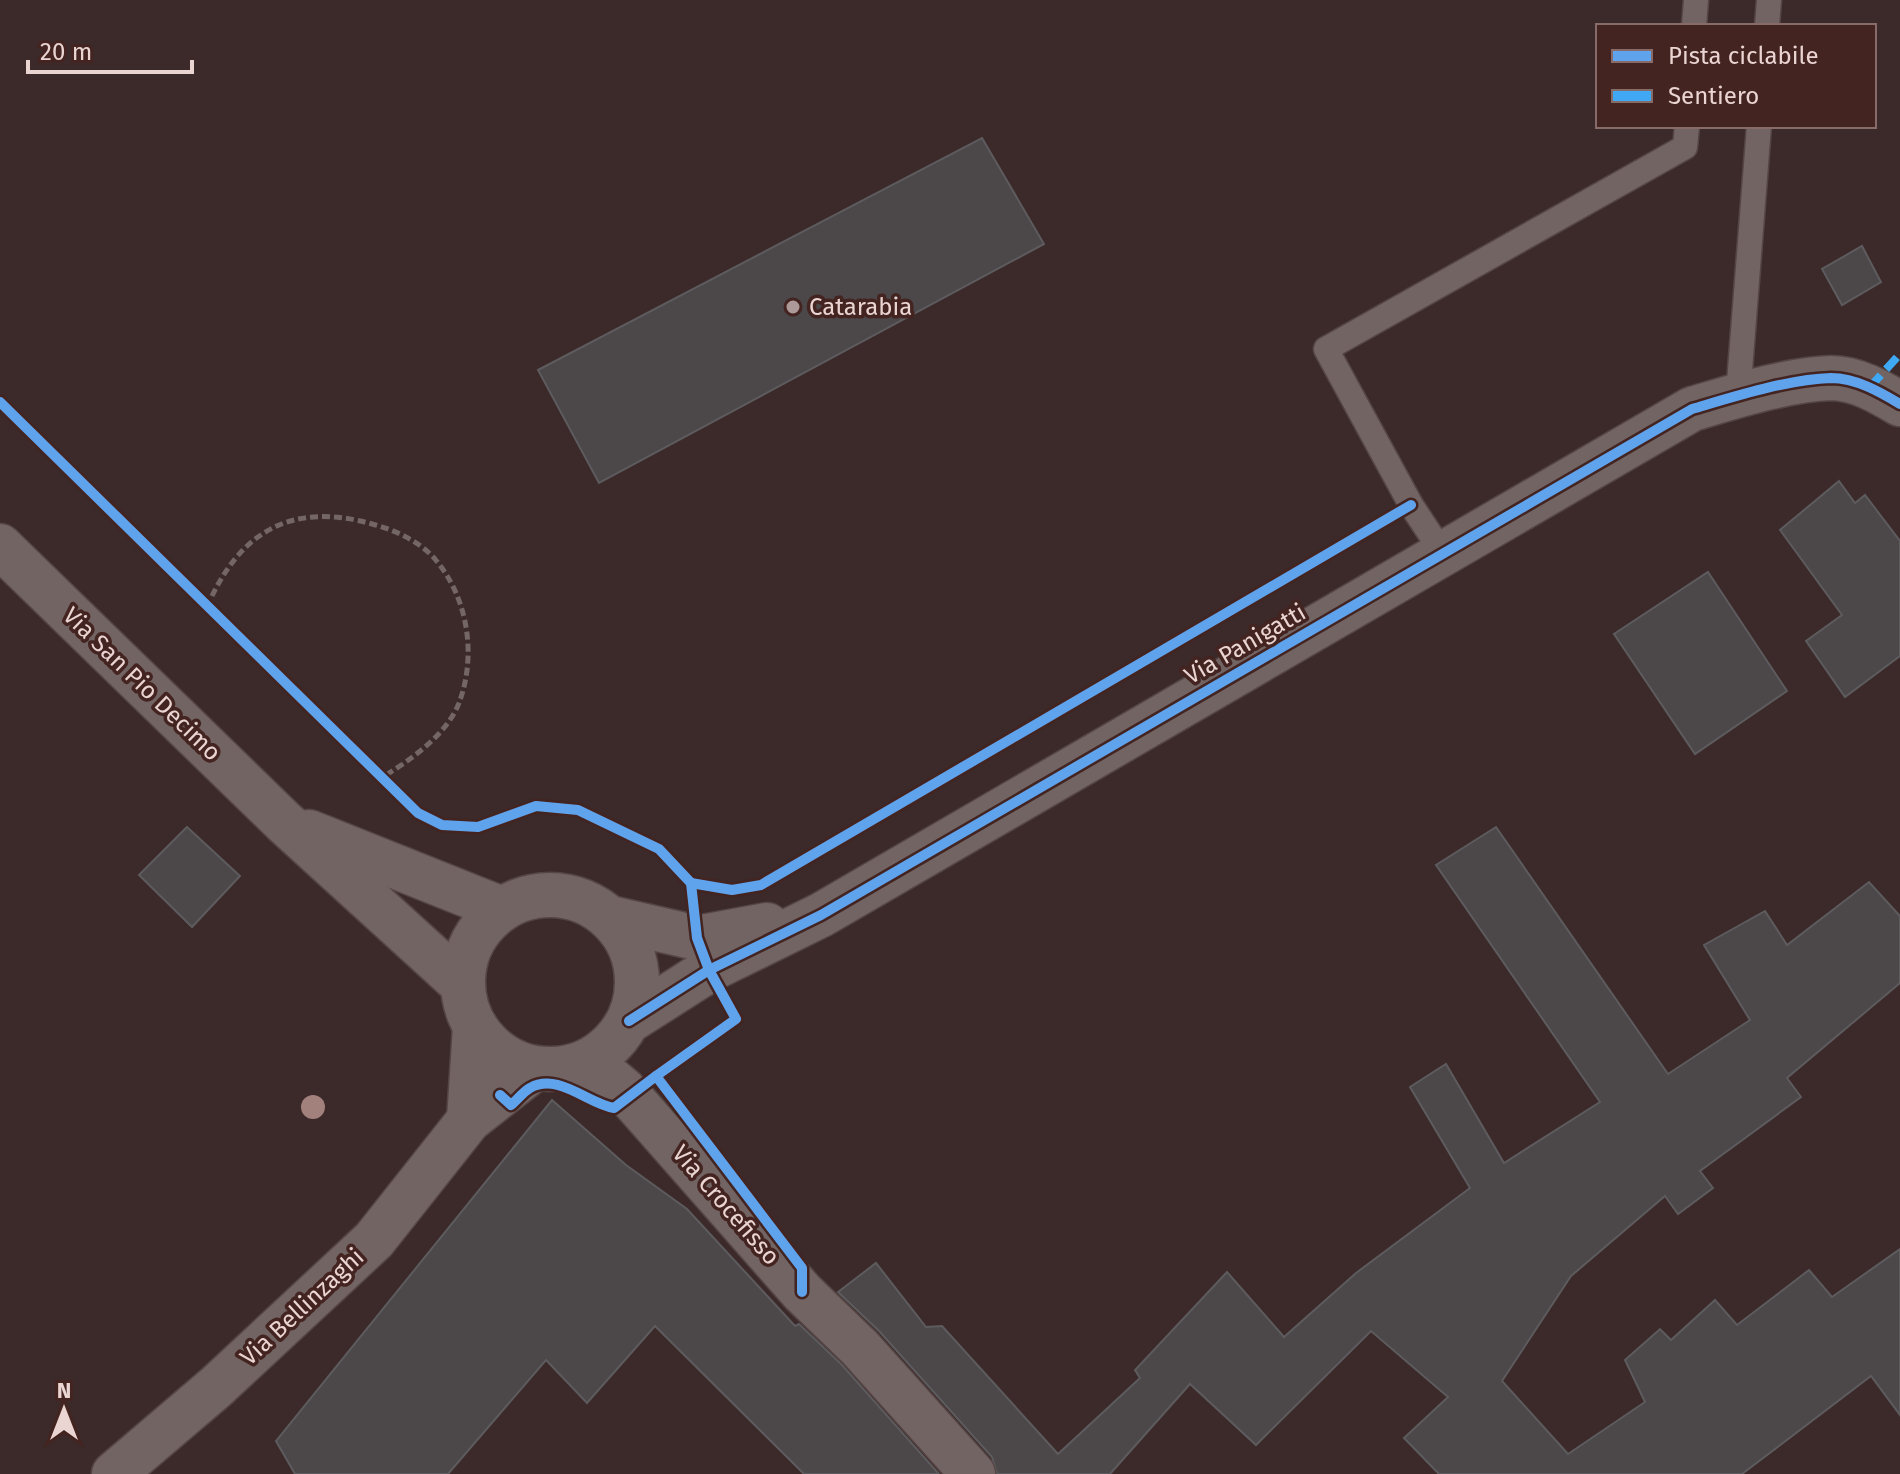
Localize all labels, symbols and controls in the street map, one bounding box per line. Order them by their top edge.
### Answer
scale bar [28,24,192,74]
legend [1596,24,1876,128]
text: 20 m [40,38,92,66]
text: Pista ciclabile [1668,42,1819,70]
text: Sentiero [1668,82,1759,110]
place label: Catarabia [809,293,912,321]
marker: Catarabia [784,298,802,316]
street label: Via Panigatti [1179,598,1311,690]
street label: Via San Pio Decimo [57,601,227,767]
street label: Via Crocefisso [666,1140,786,1270]
street label: Via Bellinzaghi [235,1243,369,1371]
north arrow [24,1370,104,1450]
text: N [57,1377,71,1404]

